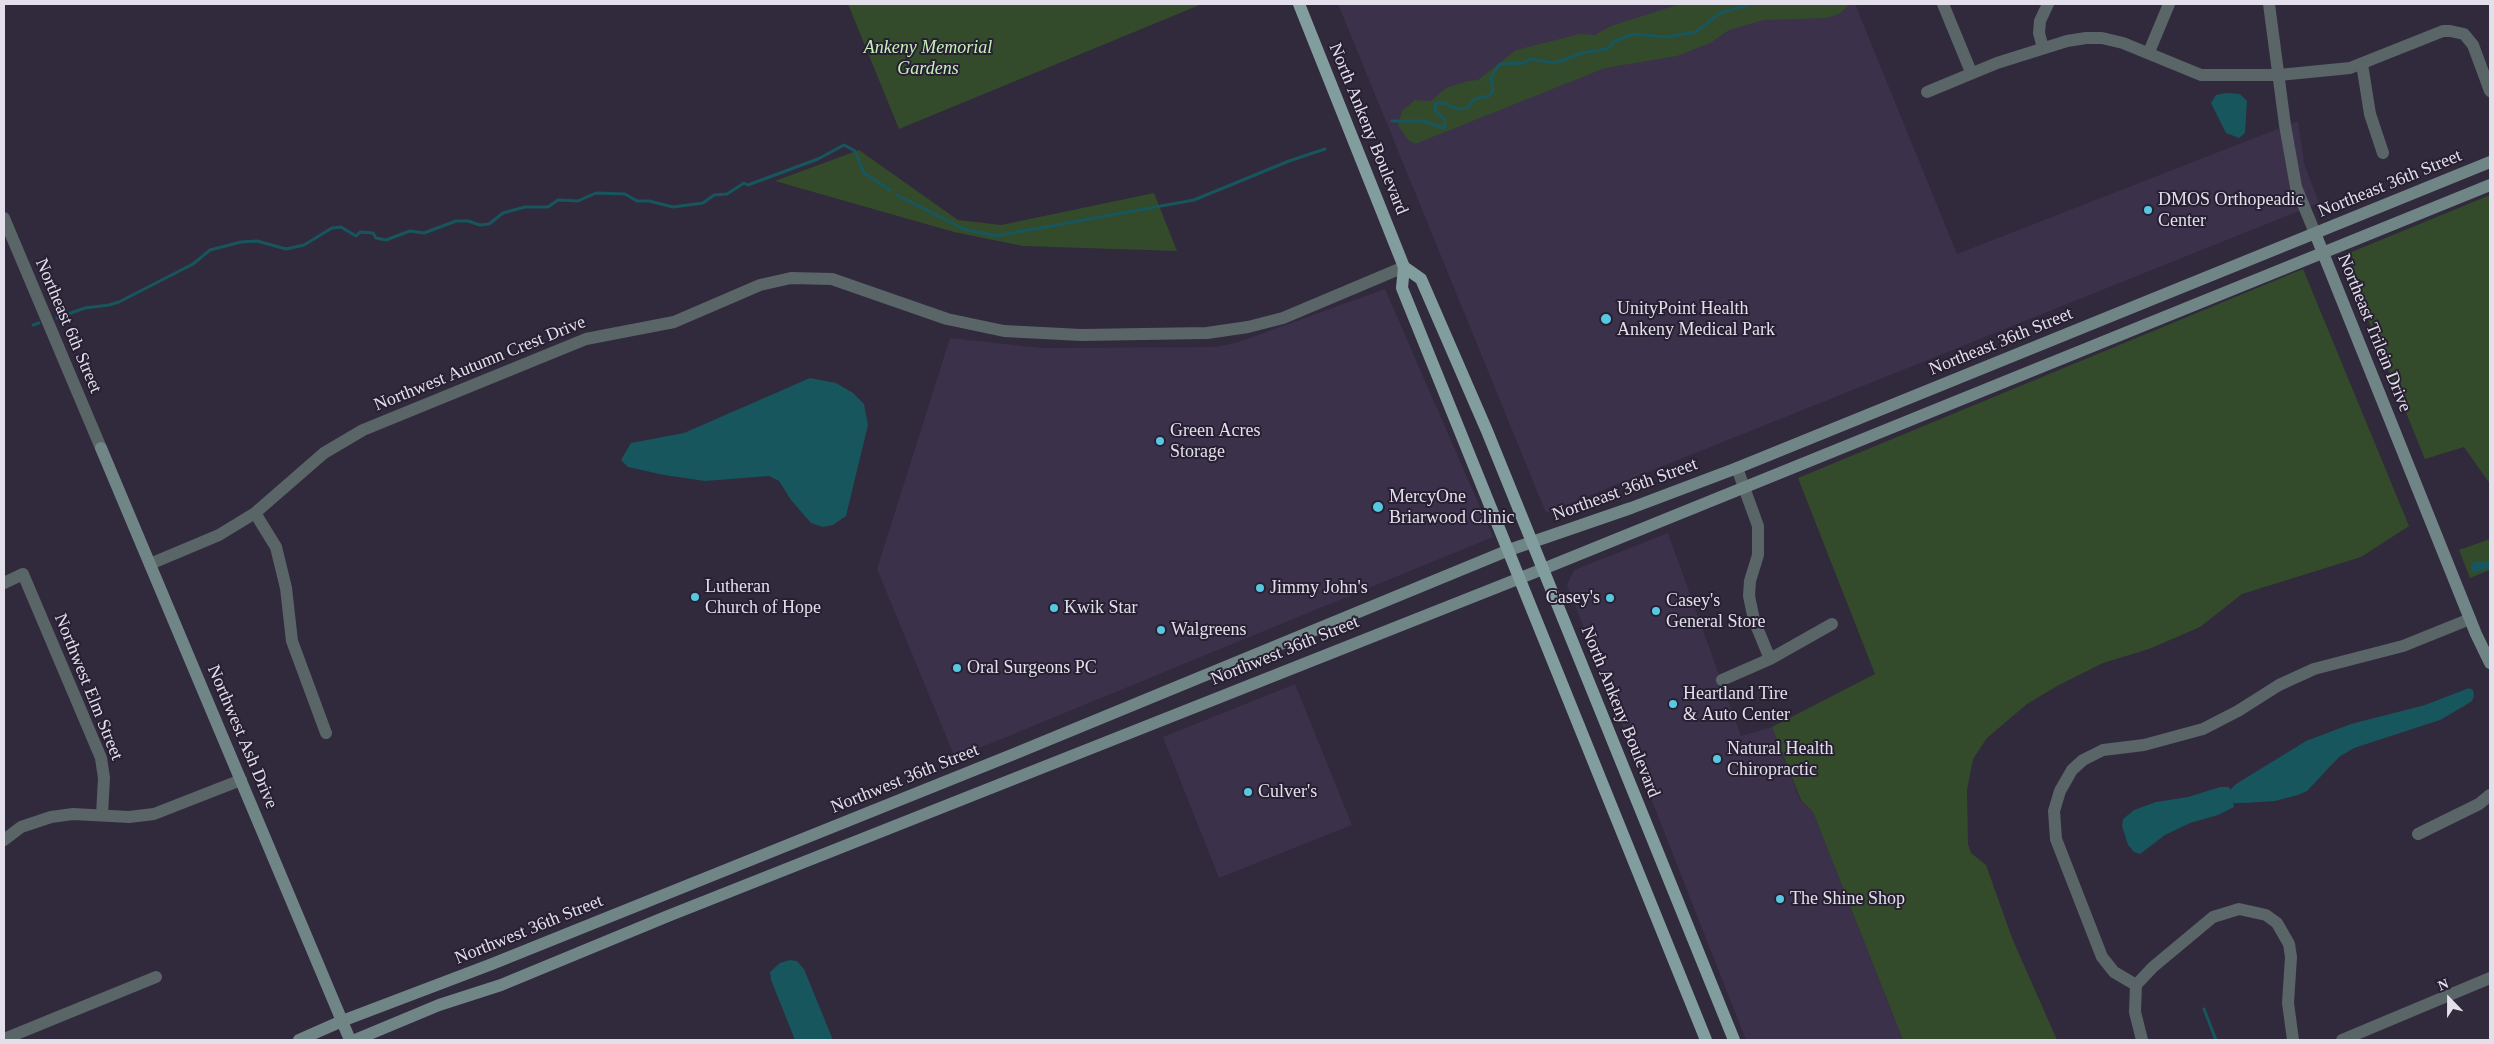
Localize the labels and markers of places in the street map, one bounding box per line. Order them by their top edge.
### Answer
place label: DMOS Orthopeadic Center [2158,189,2303,232]
marker: DMOS Orthopeadic Center [2142,204,2154,216]
place label: UnityPoint Health Ankeny Medical Park [1617,298,1775,340]
marker: UnityPoint Health Ankeny Medical Park [1599,312,1613,326]
place label: Green Acres Storage [1170,420,1260,462]
marker: Green Acres Storage [1154,435,1166,447]
place label: MercyOne Briarwood Clinic [1389,486,1514,528]
marker: MercyOne Briarwood Clinic [1371,500,1385,514]
place label: Lutheran Church of Hope [705,576,821,618]
place label: Jimmy John's [1270,577,1368,599]
marker: Jimmy John's [1254,582,1266,594]
place label: Casey's [1546,587,1600,609]
place label: Casey's General Store [1666,590,1765,632]
marker: Lutheran Church of Hope [689,591,701,603]
marker: Casey's [1604,592,1616,604]
place label: Kwik Star [1064,597,1137,619]
marker: Kwik Star [1048,602,1060,614]
marker: Casey's General Store [1650,605,1662,617]
place label: Walgreens [1171,619,1247,641]
marker: Walgreens [1155,624,1167,636]
place label: Oral Surgeons PC [967,657,1097,679]
marker: Oral Surgeons PC [951,662,963,674]
place label: Heartland Tire & Auto Center [1683,683,1790,726]
marker: Heartland Tire & Auto Center [1667,698,1679,710]
place label: Natural Health Chiropractic [1727,738,1833,781]
marker: Natural Health Chiropractic [1711,753,1723,765]
place label: Culver's [1258,781,1317,803]
marker: Culver's [1242,786,1254,798]
place label: The Shine Shop [1790,888,1905,910]
marker: The Shine Shop [1774,893,1786,905]

